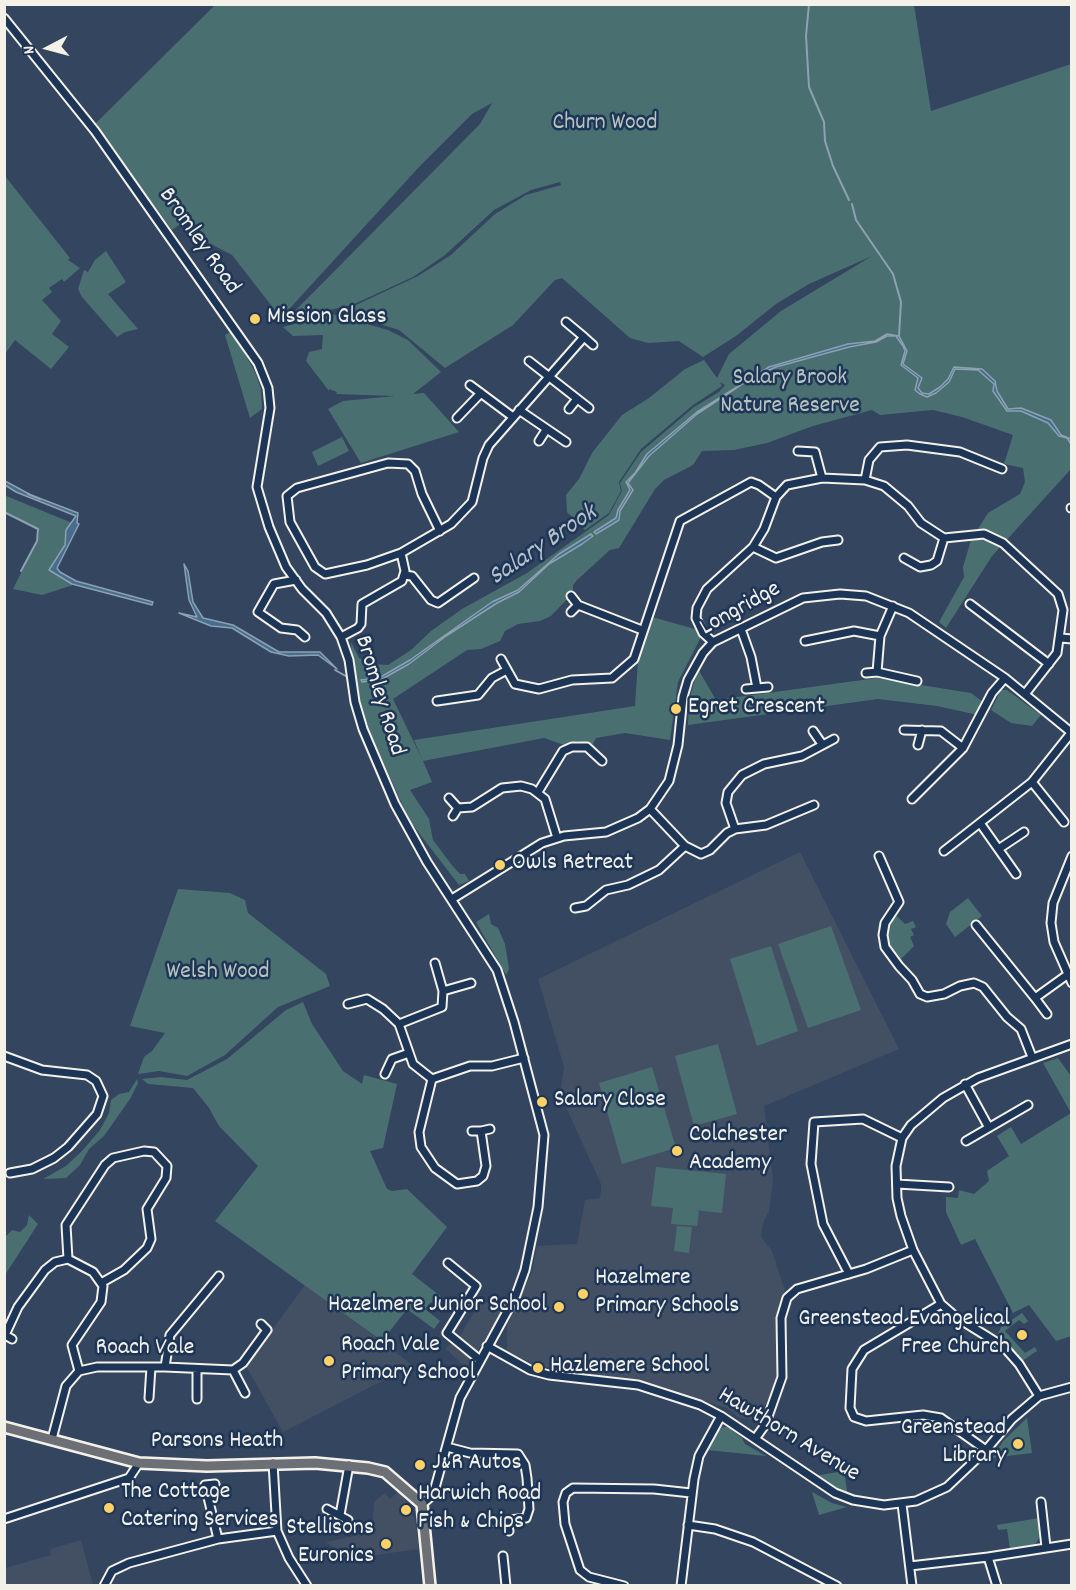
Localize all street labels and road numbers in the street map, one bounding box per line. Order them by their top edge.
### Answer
street label: Bromley Road [151,183,245,301]
street label: Longridge [696,576,786,644]
street label: Bromley Road [346,633,410,759]
street label: Roach Vale [96,1336,194,1364]
street label: Hawthorn Avenue [712,1382,864,1490]
street label: Parsons Heath [151,1429,283,1457]

